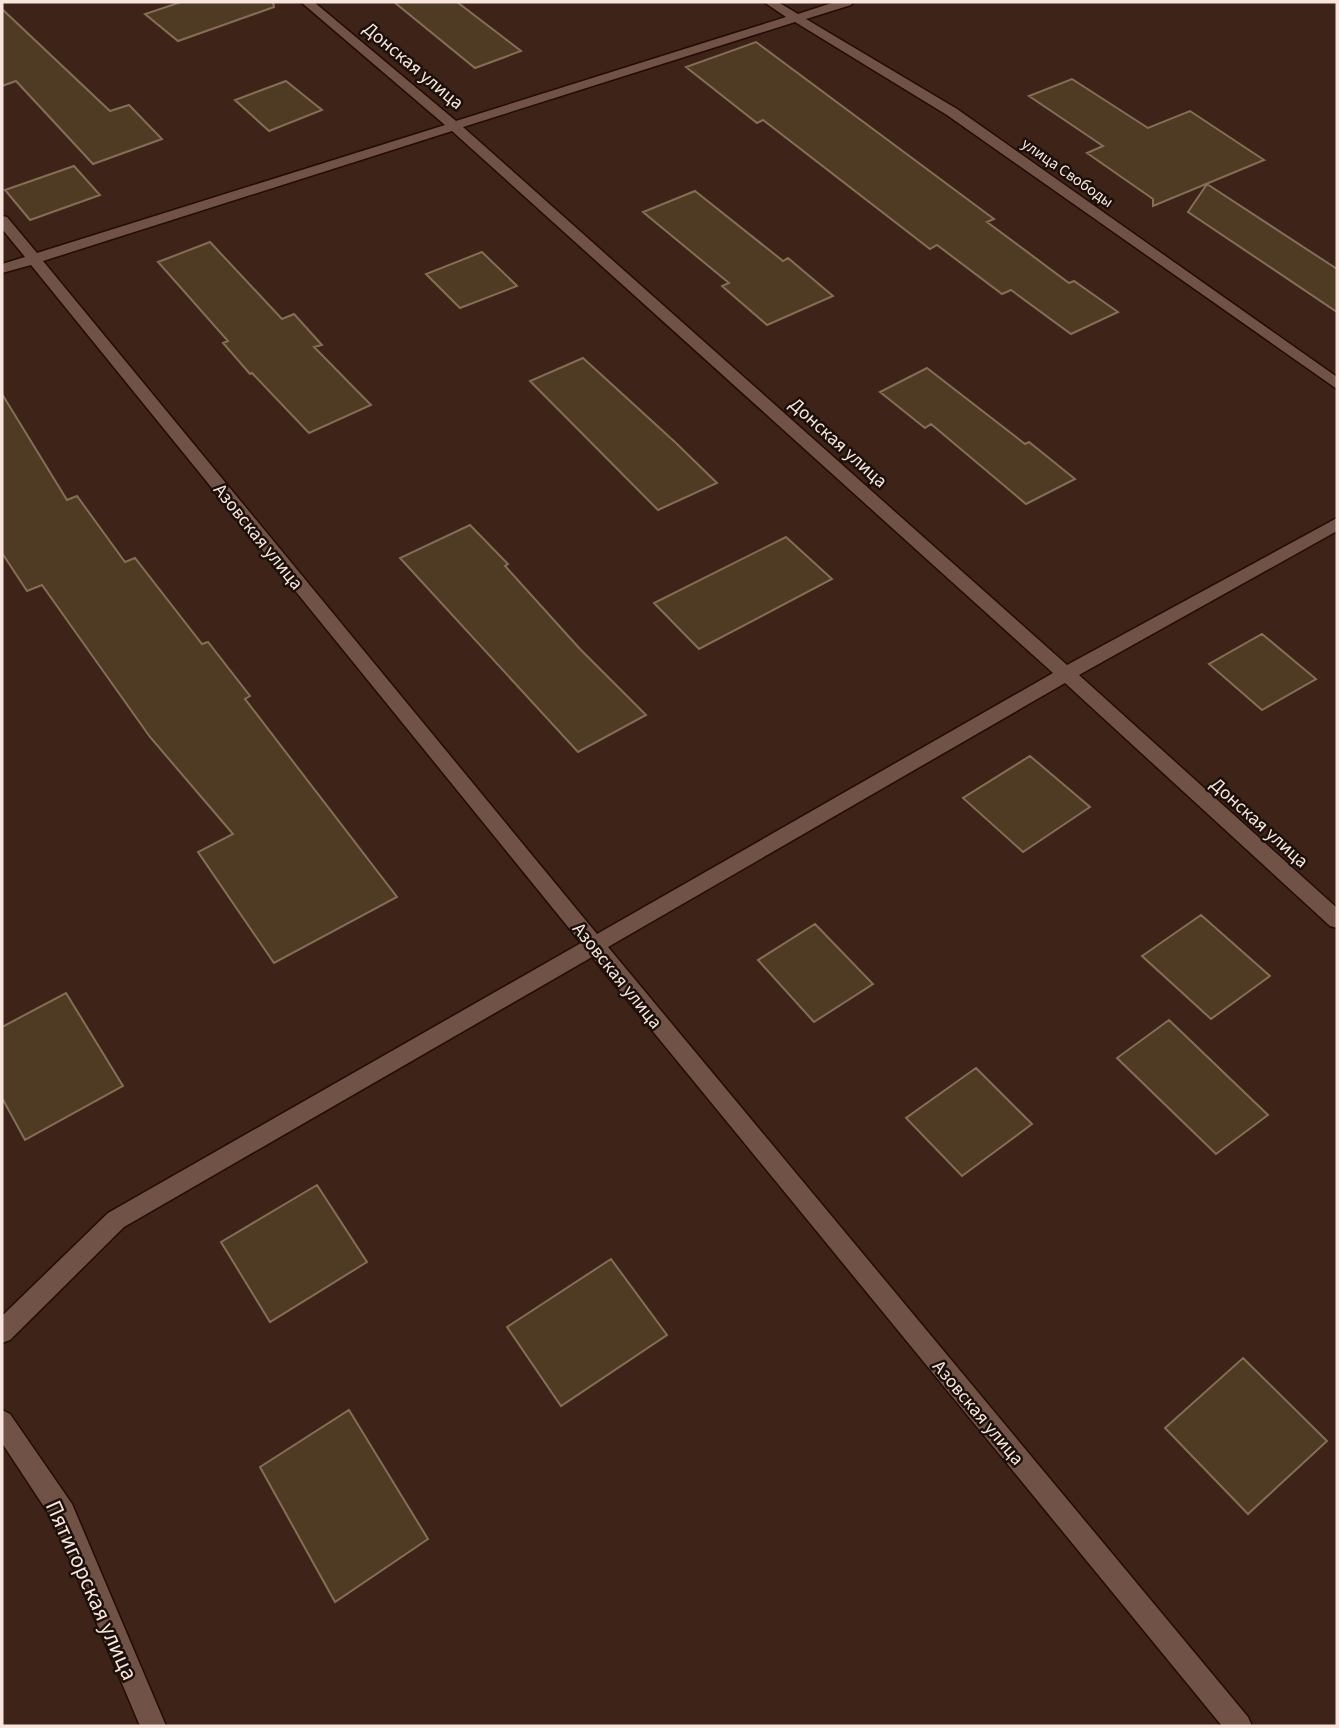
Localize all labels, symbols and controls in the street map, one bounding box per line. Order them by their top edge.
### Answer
street label: Донская улица [357,16,469,116]
street label: улица Свободы [1017,133,1118,213]
street label: Донская улица [783,392,893,495]
street label: Азовская улица [206,478,309,596]
street label: Донская улица [1204,772,1314,875]
street label: Азовская улица [565,917,668,1035]
street label: Азовская улица [926,1354,1030,1471]
street label: Пятигорская улица [37,1495,146,1685]

